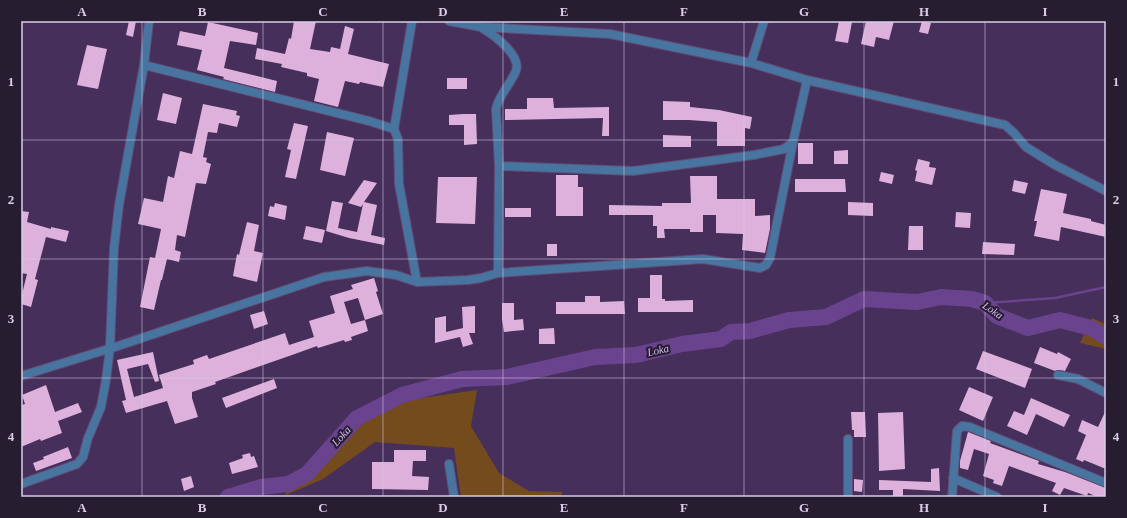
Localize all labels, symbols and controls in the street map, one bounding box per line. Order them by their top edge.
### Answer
text: A [77,4,87,19]
text: B [198,4,207,19]
text: C [318,4,328,19]
text: D [438,4,448,19]
text: E [560,4,568,19]
text: F [680,4,688,19]
text: G [799,4,809,19]
text: H [919,4,929,19]
text: I [1042,4,1048,19]
text: 1 [8,74,14,89]
text: 1 [1113,74,1119,89]
text: 2 [8,192,14,207]
text: 2 [1113,192,1119,207]
water label: Loka [980,298,1006,321]
text: 3 [8,311,15,326]
text: 3 [1113,311,1120,326]
water label: Loka [645,342,671,359]
water label: Loka [329,423,353,449]
text: 4 [8,429,15,444]
text: 4 [1113,429,1120,444]
text: A [77,500,87,515]
text: B [198,500,207,515]
text: C [318,500,328,515]
text: D [438,500,448,515]
text: E [560,500,568,515]
text: F [680,500,688,515]
text: G [799,500,809,515]
text: H [919,500,929,515]
text: I [1042,500,1048,515]

